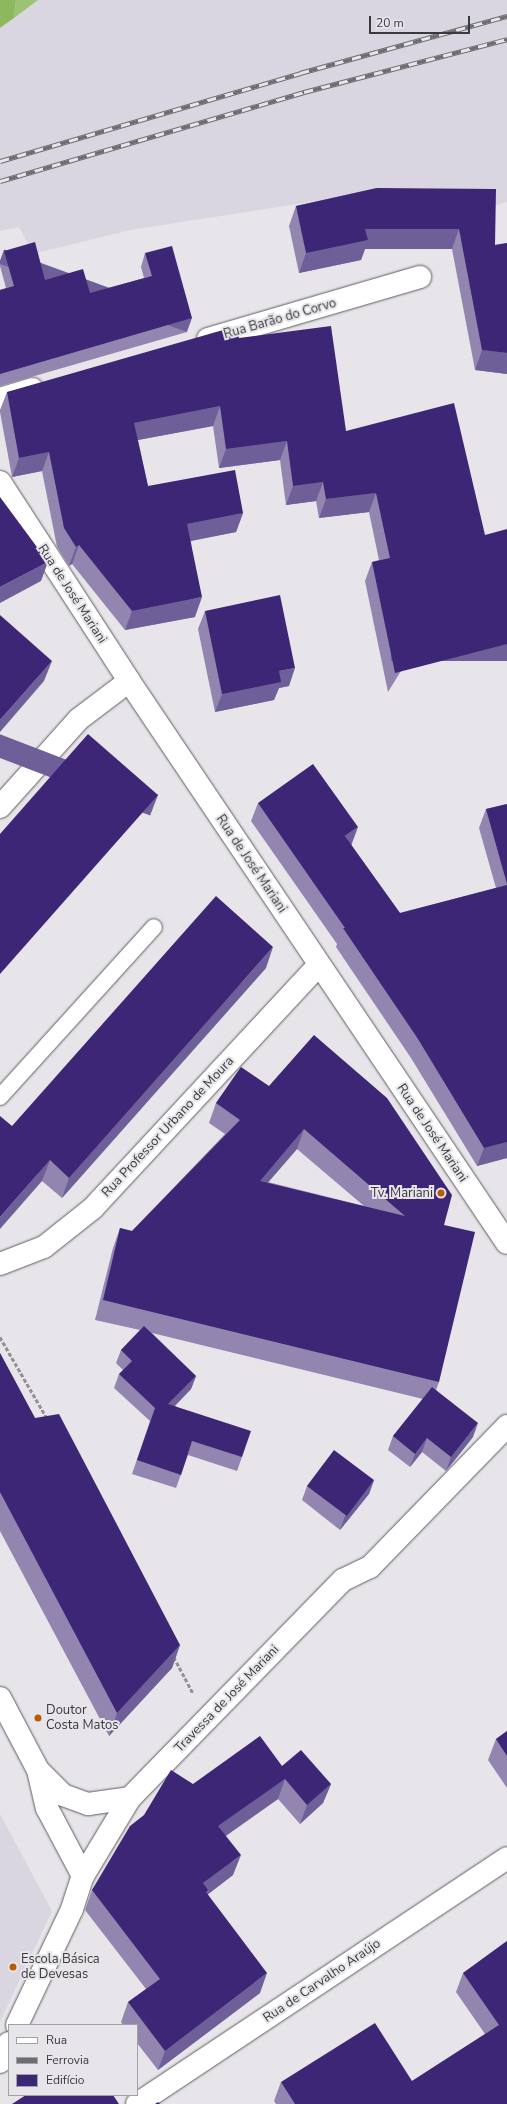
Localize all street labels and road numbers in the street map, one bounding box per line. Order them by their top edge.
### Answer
street label: Rua Barão do Corvo [222,295,338,343]
street label: Rua de José Mariani [34,542,110,646]
street label: Rua de José Mariani [212,812,290,916]
street label: Rua Professor Urbano de Moura [99,1054,237,1200]
street label: Rua de José Mariani [393,1081,471,1185]
street label: Travessa de José Mariani [172,1642,282,1756]
street label: Rua de Carvalho Araújo [260,1936,384,2026]

